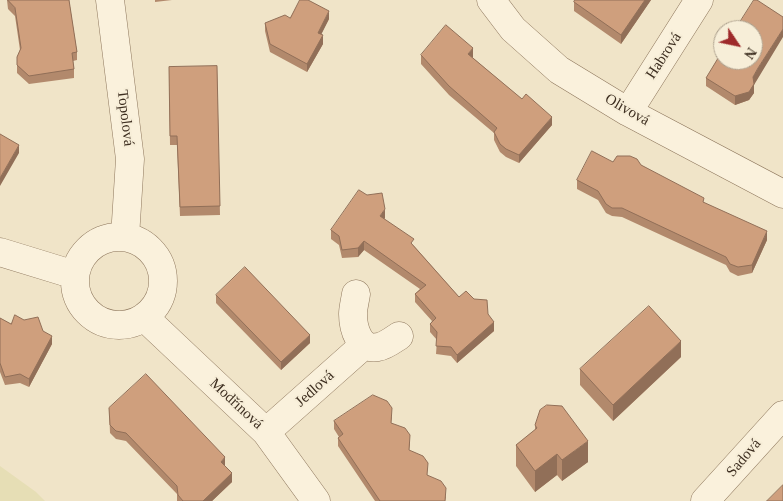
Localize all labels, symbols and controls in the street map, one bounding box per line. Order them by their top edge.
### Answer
north arrow [713,20,763,70]
street label: Habrová [642,29,686,83]
text: N [741,45,759,61]
street label: Topolová [113,89,137,147]
street label: Olivová [602,90,652,130]
street label: Jedlová [292,367,338,411]
street label: Modřínová [205,375,267,433]
street label: Sadová [723,435,765,481]

